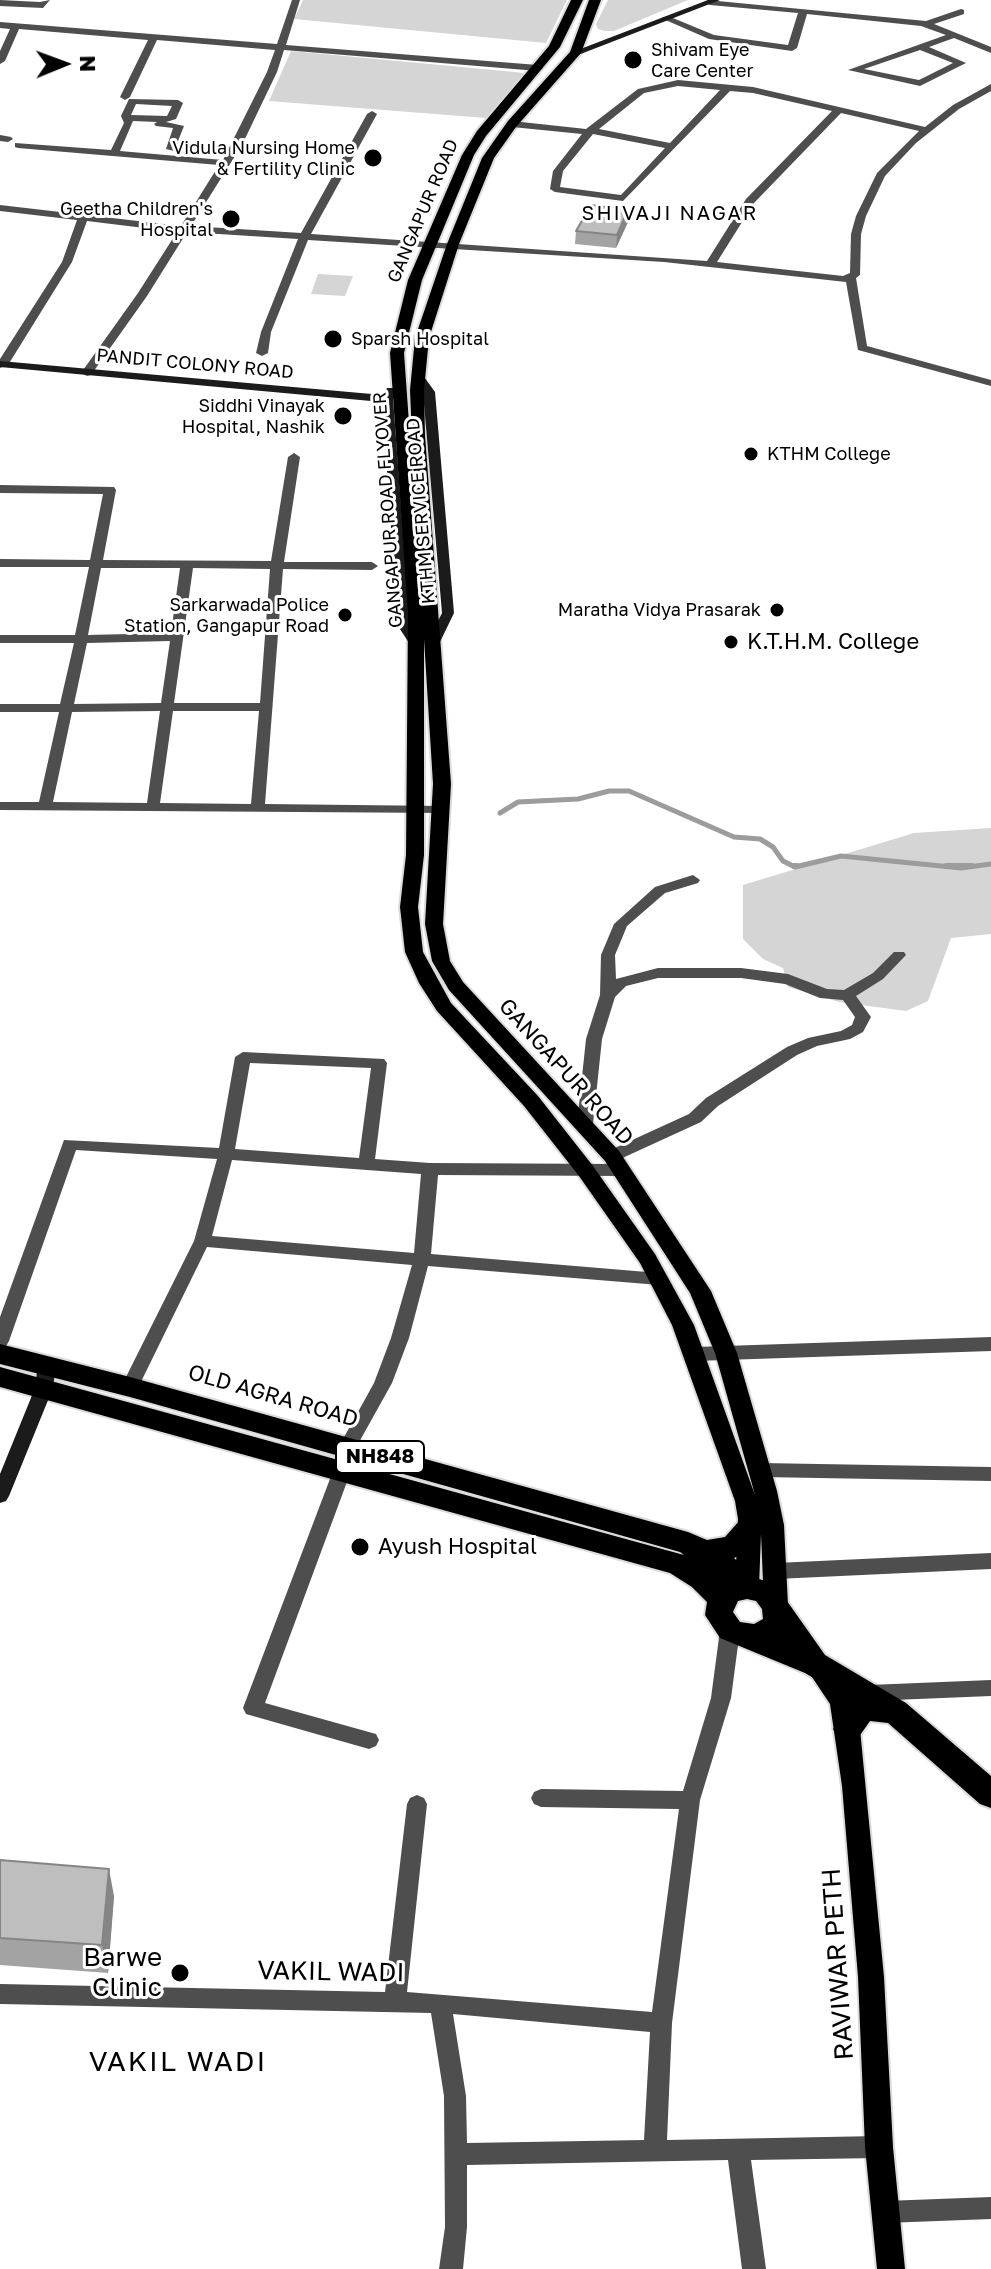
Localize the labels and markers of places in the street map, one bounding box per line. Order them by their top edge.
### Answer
place label: Shivam Eye Care Center [651,39,753,82]
marker: Shivam Eye Care Center [622,49,644,71]
place label: Vidula Nursing Home & Fertility Clinic [172,137,355,180]
marker: Vidula Nursing Home & Fertility Clinic [362,147,384,169]
place label: Geetha Children's Hospital [60,198,213,240]
marker: Geetha Children's Hospital [220,208,242,230]
marker: Sparsh Hospital [322,328,344,350]
place label: Sparsh Hospital [351,328,489,350]
place label: Siddhi Vinayak Hospital, Nashik [182,395,325,438]
marker: Siddhi Vinayak Hospital, Nashik [332,405,354,427]
place label: KTHM College [767,443,891,465]
marker: KTHM College [742,445,760,463]
place label: Sarkarwada Police Station, Gangapur Road [124,594,329,636]
place label: Maratha Vidya Prasarak [558,599,761,621]
marker: Maratha Vidya Prasarak [768,601,786,619]
marker: Sarkarwada Police Station, Gangapur Road [336,606,354,624]
place label: K.T.H.M. College [747,629,919,655]
marker: K.T.H.M. College [722,633,740,651]
place label: Ayush Hospital [378,1534,537,1560]
marker: Ayush Hospital [349,1536,371,1558]
place label: Barwe Clinic [83,1942,162,2004]
marker: Barwe Clinic [169,1962,191,1984]

